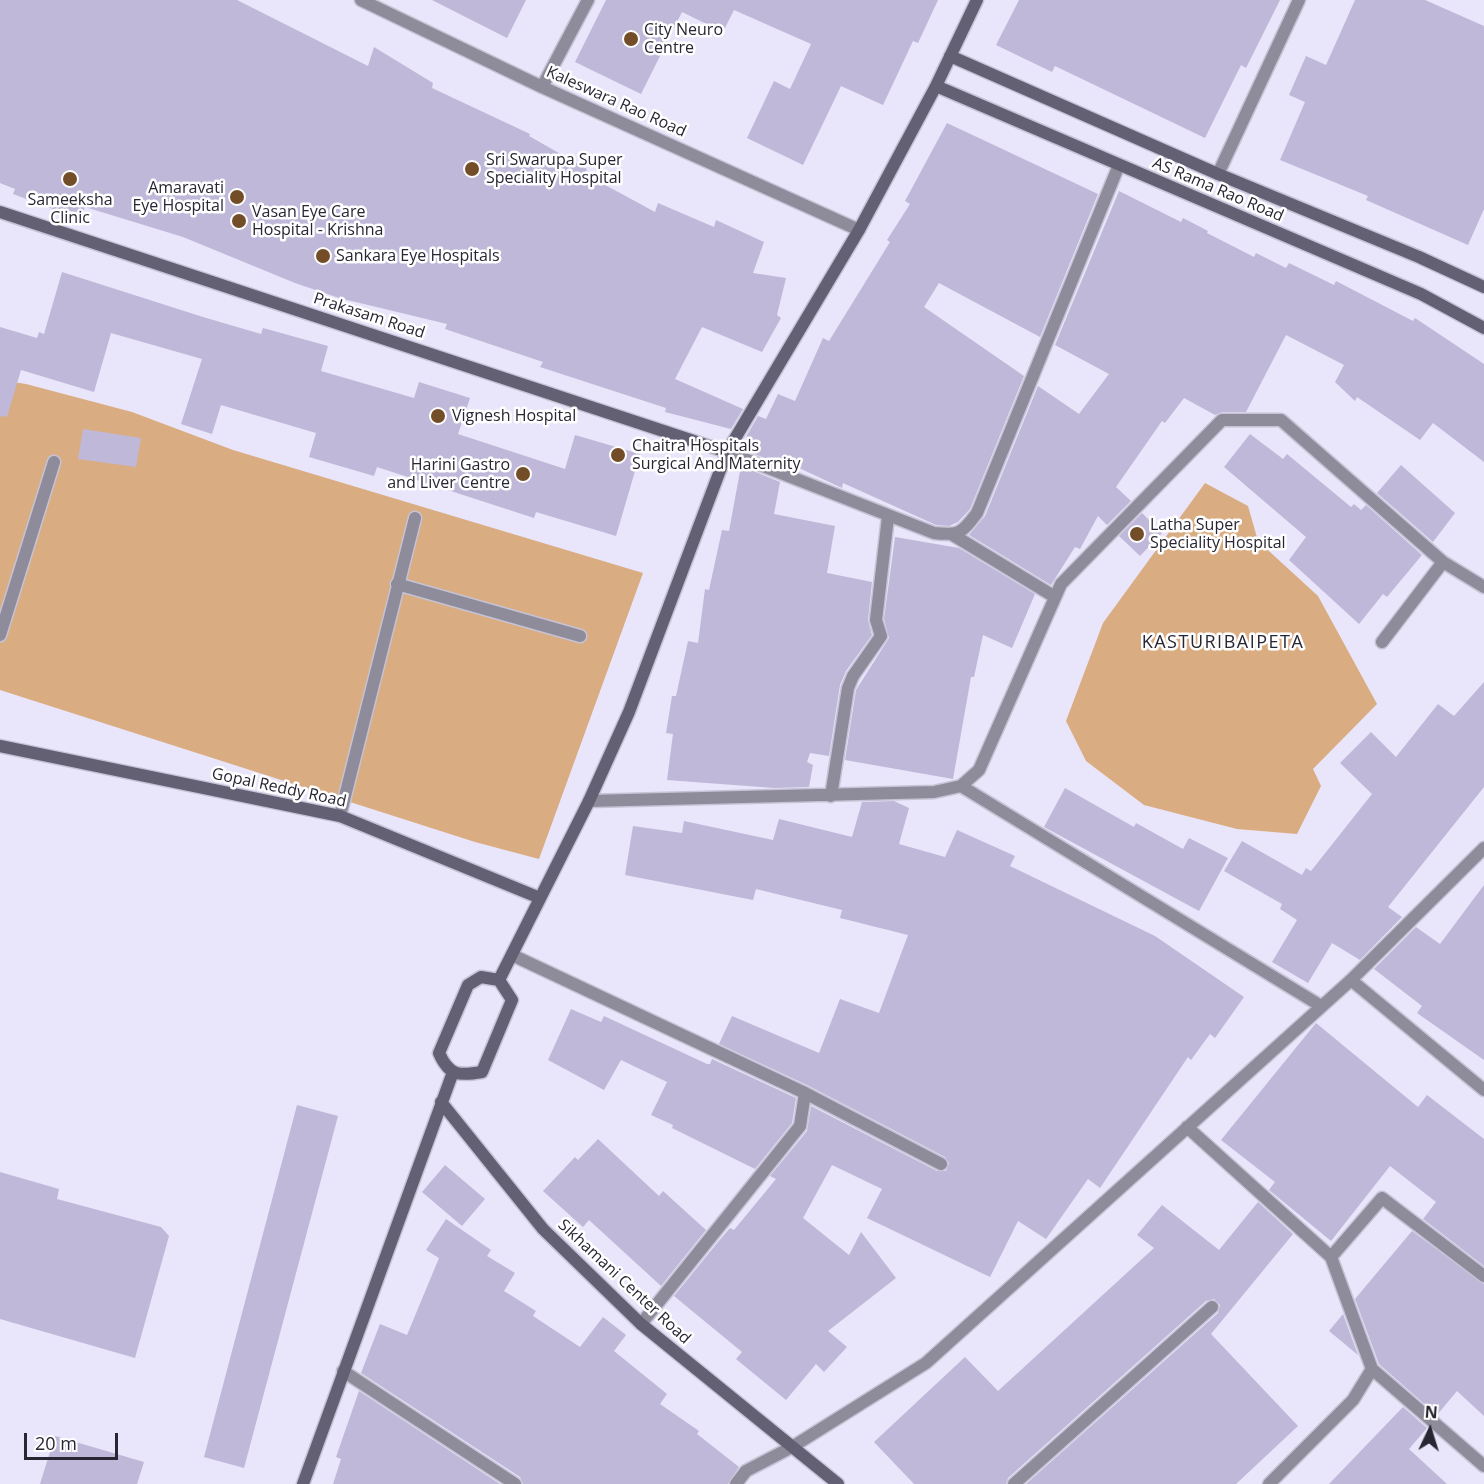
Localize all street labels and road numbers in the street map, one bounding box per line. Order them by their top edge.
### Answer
street label: Kaleswara Rao Road [543,63,689,141]
street label: AS Rama Rao Road [1150,154,1286,226]
street label: Prakasam Road [311,289,427,343]
street label: Gopal Reddy Road [210,764,348,812]
street label: Sikhamani Center Road [554,1216,694,1348]

